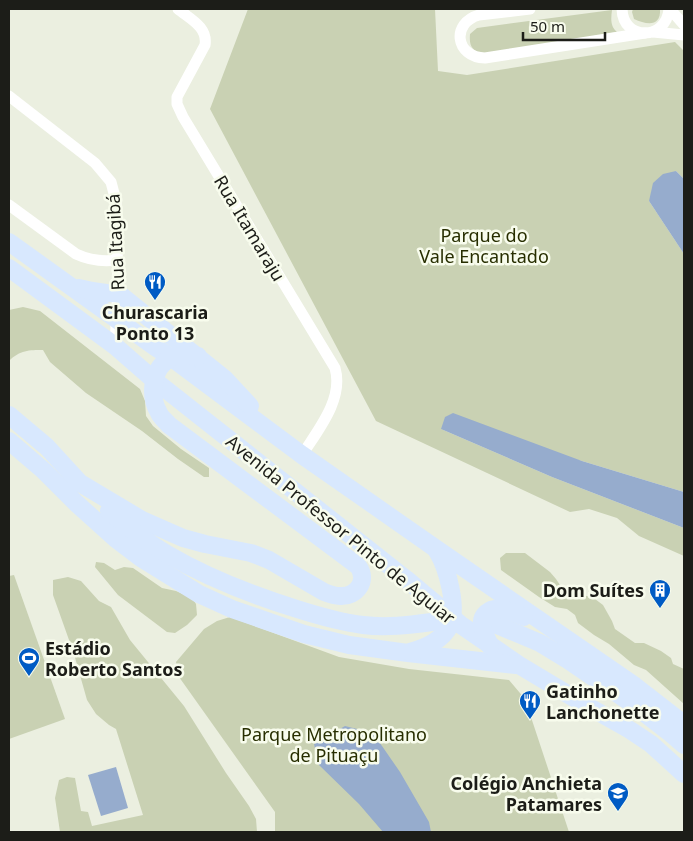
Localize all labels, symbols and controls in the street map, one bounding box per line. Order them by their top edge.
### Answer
scale bar [523,10,606,42]
text: 50 m [530,16,565,36]
street label: Rua Itamaraju [209,171,291,285]
street label: Rua Itagibá [100,193,130,291]
park label: Parque do Vale Encantado [419,223,549,268]
restaurant icon: Churascaria Ponto 13 [143,270,167,301]
place label: Churascaria Ponto 13 [102,300,208,345]
street label: Avenida Professor Pinto de Aguiar [221,429,461,629]
place label: Dom Suítes [543,578,644,602]
building icon: Dom Suítes [648,578,672,609]
place label: Estádio Roberto Santos [45,636,182,681]
sports icon: Estádio Roberto Santos [17,646,41,677]
place label: Gatinho Lanchonette [546,679,660,724]
restaurant icon: Gatinho Lanchonette [518,689,542,720]
park label: Parque Metropolitano de Pituaçu [241,722,427,767]
place label: Colégio Anchieta Patamares [451,771,602,816]
school or university icon: Colégio Anchieta Patamares [606,781,630,812]

